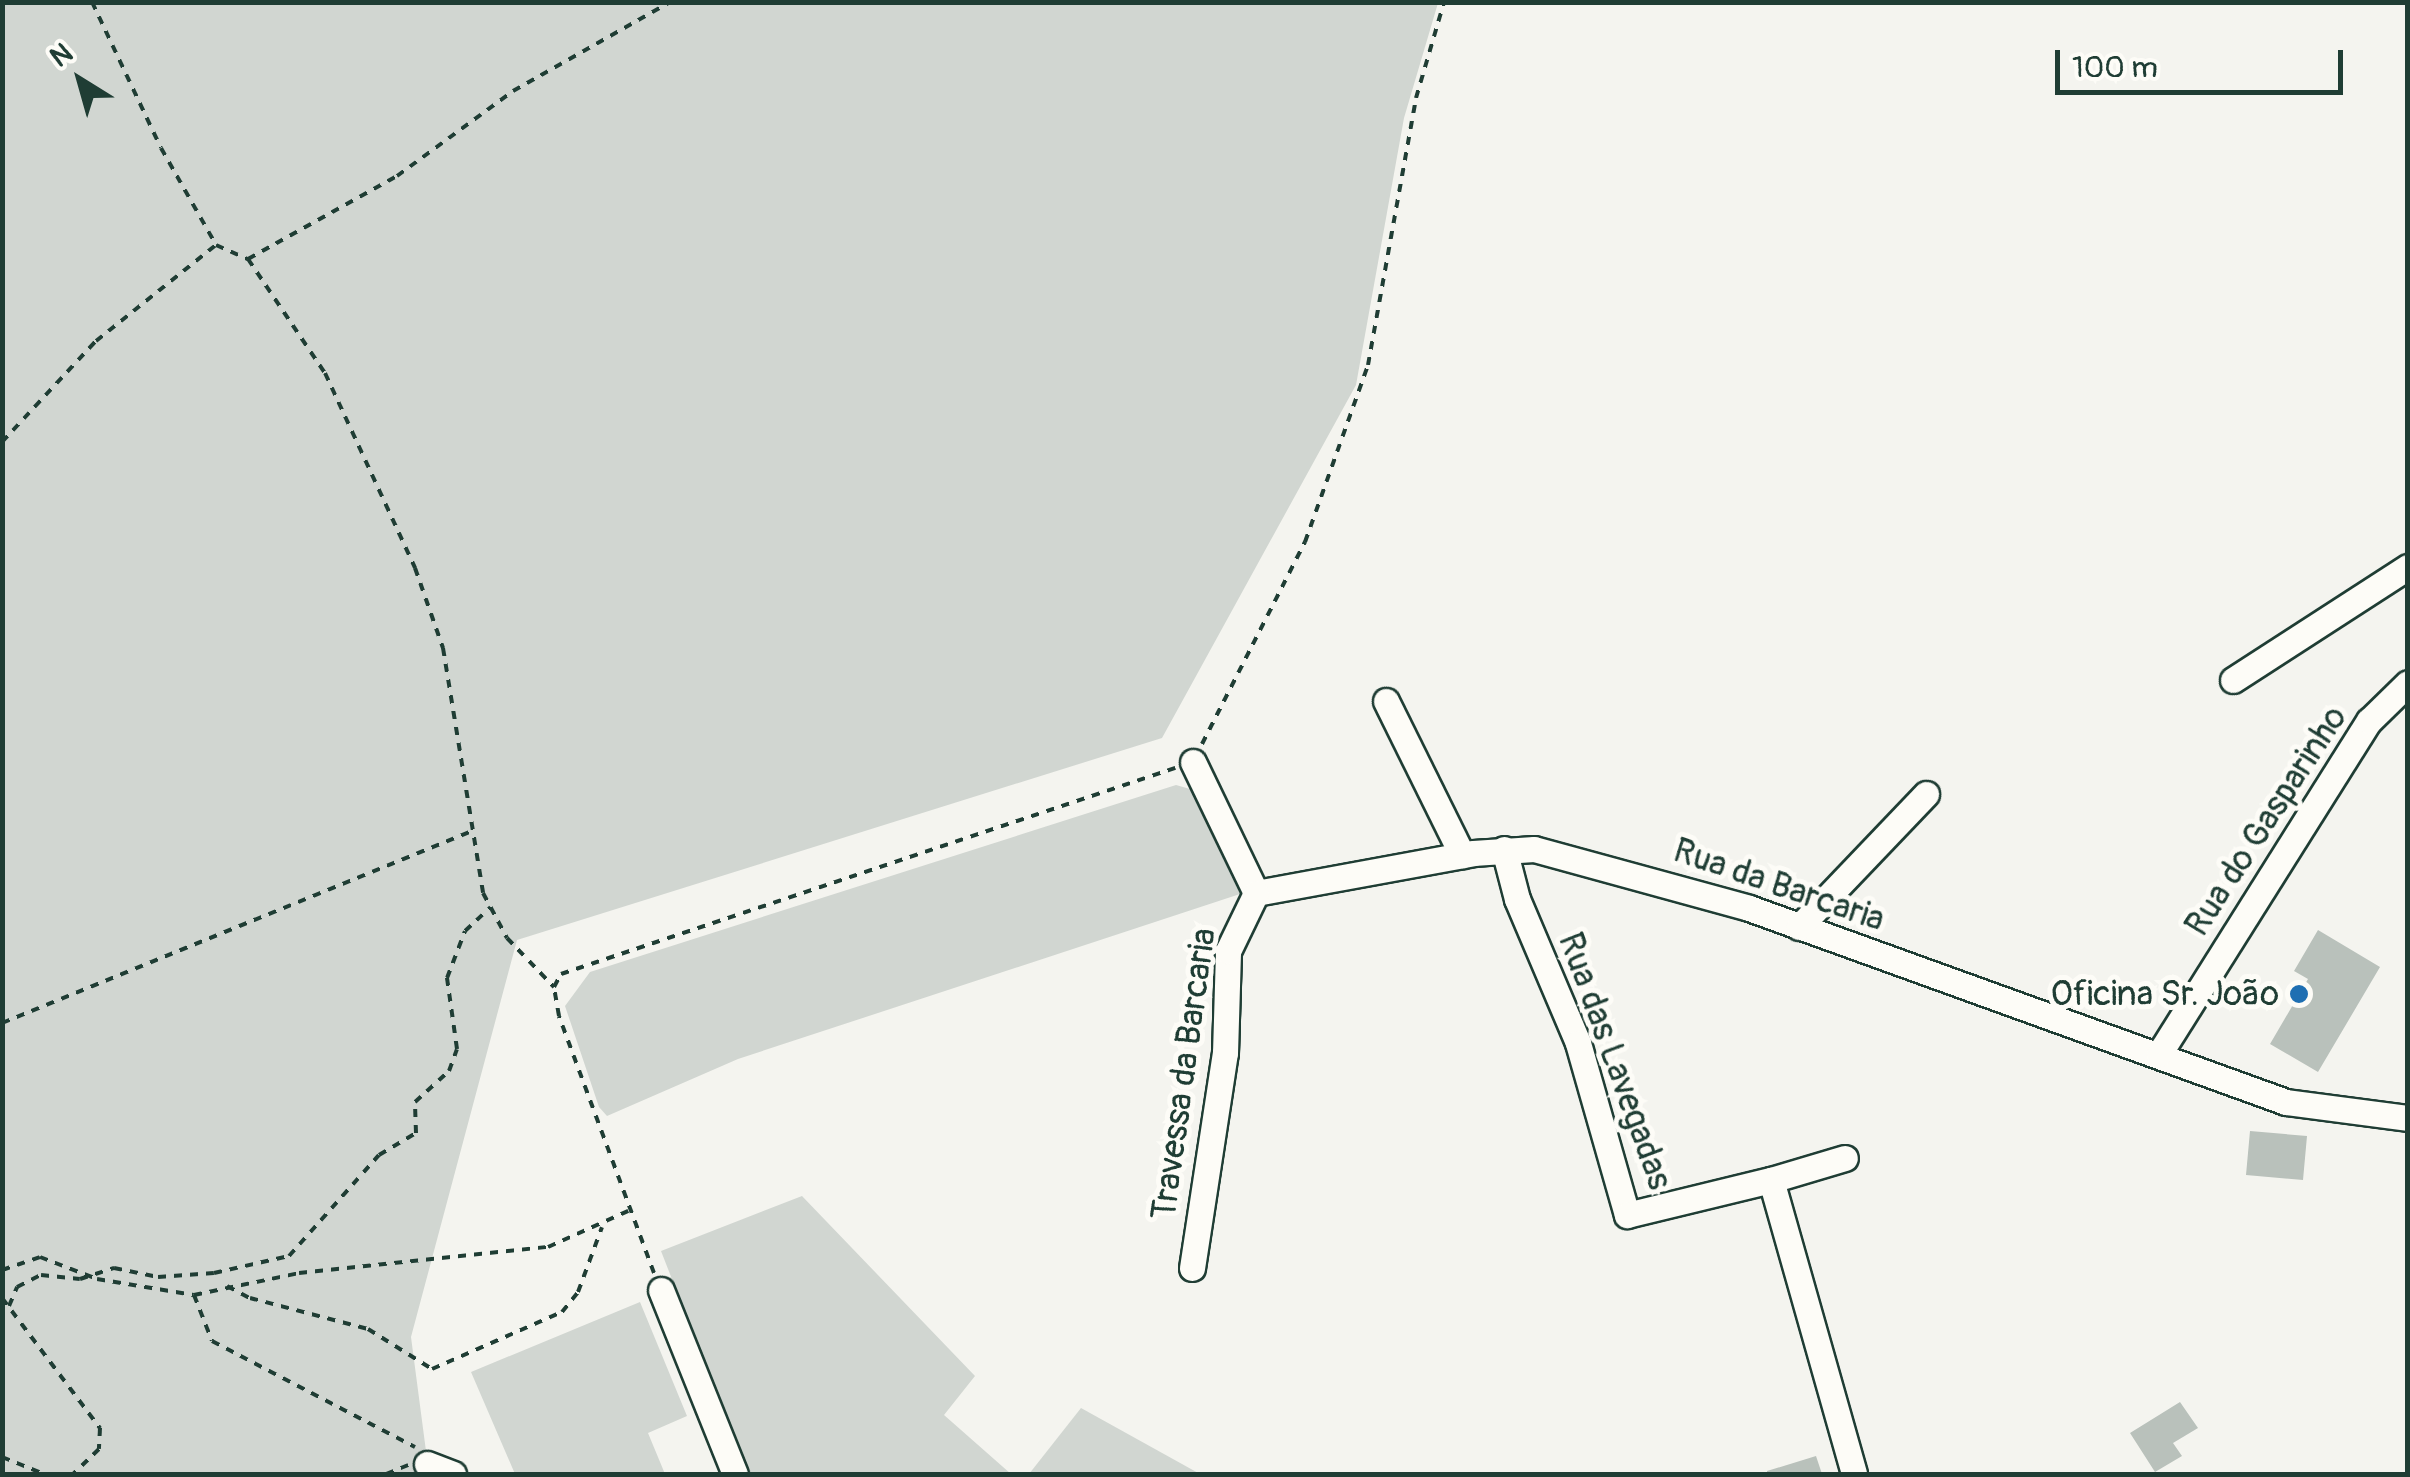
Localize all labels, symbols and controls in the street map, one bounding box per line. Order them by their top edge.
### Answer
north arrow [30,30,130,130]
scale bar [2060,30,2348,92]
text: N [44,36,80,75]
text: 100 m [2072,49,2158,86]
street label: Rua do Gasparinho [2176,698,2356,944]
street label: Rua da Barcaria [1668,829,1890,941]
street label: Travessa da Barcaria [1143,926,1225,1222]
street label: Rua das Lavegadas [1549,927,1681,1195]
place label: Oficina Sr. João [2051,973,2279,1015]
marker: Oficina Sr. João [2288,983,2310,1005]

